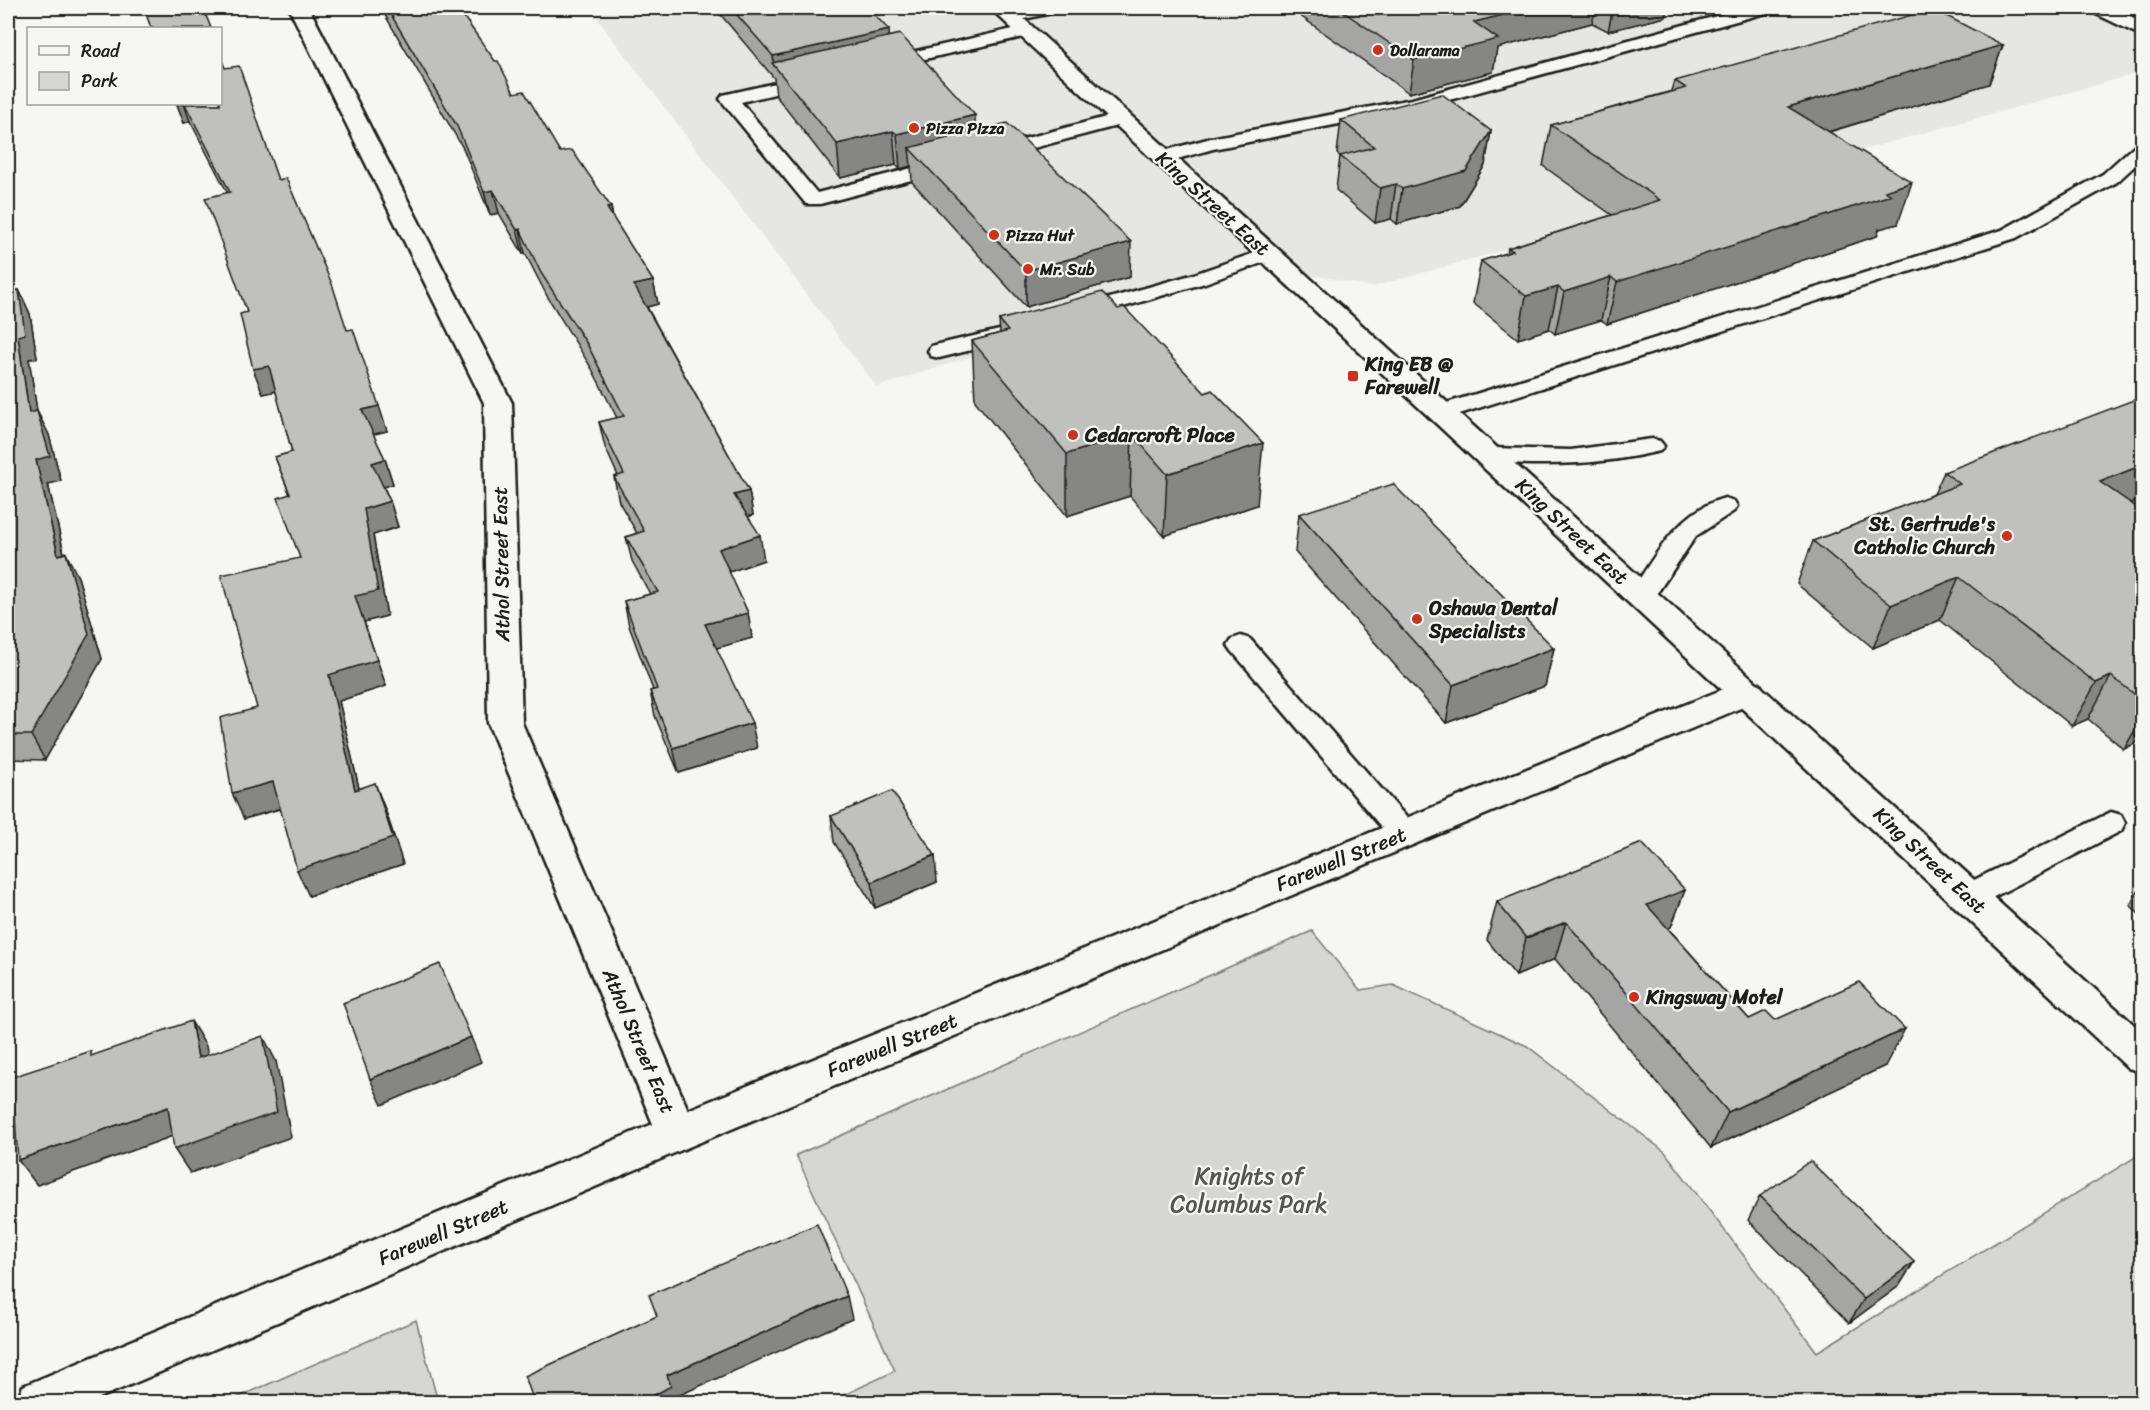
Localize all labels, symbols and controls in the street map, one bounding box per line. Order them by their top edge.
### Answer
legend [27,27,222,105]
text: Road [81,35,121,67]
place label: Dollarama [1390,36,1460,65]
marker: Dollarama [1371,43,1385,57]
text: Park [81,65,118,97]
place label: Pizza Pizza [926,114,1005,143]
marker: Pizza Pizza [907,121,921,135]
street label: King Street East [1147,142,1279,265]
place label: Pizza Hut [1006,221,1075,250]
marker: Pizza Hut [987,228,1001,242]
place label: Mr. Sub [1039,255,1095,284]
marker: Mr. Sub [1021,262,1035,276]
place label: King EB @ Farewell [1364,347,1454,405]
marker: King EB @ Farewell [1346,369,1360,383]
place label: Cedarcroft Place [1084,418,1236,453]
marker: Cedarcroft Place [1066,428,1080,442]
street label: King Street East [1507,469,1637,594]
street label: Athol Street East [483,486,520,643]
place label: St. Gertrude's Catholic Church [1853,507,1996,565]
marker: St. Gertrude's Catholic Church [2000,529,2014,543]
place label: Oshawa Dental Specialists [1428,591,1559,649]
marker: Oshawa Dental Specialists [1410,612,1424,626]
street label: King Street East [1865,798,1995,923]
street label: Farewell Street [1271,817,1412,902]
street label: Athol Street East [592,962,685,1120]
place label: Kingsway Motel [1645,980,1784,1015]
marker: Kingsway Motel [1627,990,1641,1004]
street label: Farewell Street [822,1003,963,1088]
park label: Knights of Columbus Park [1170,1155,1328,1225]
street label: Farewell Street [373,1189,514,1276]

